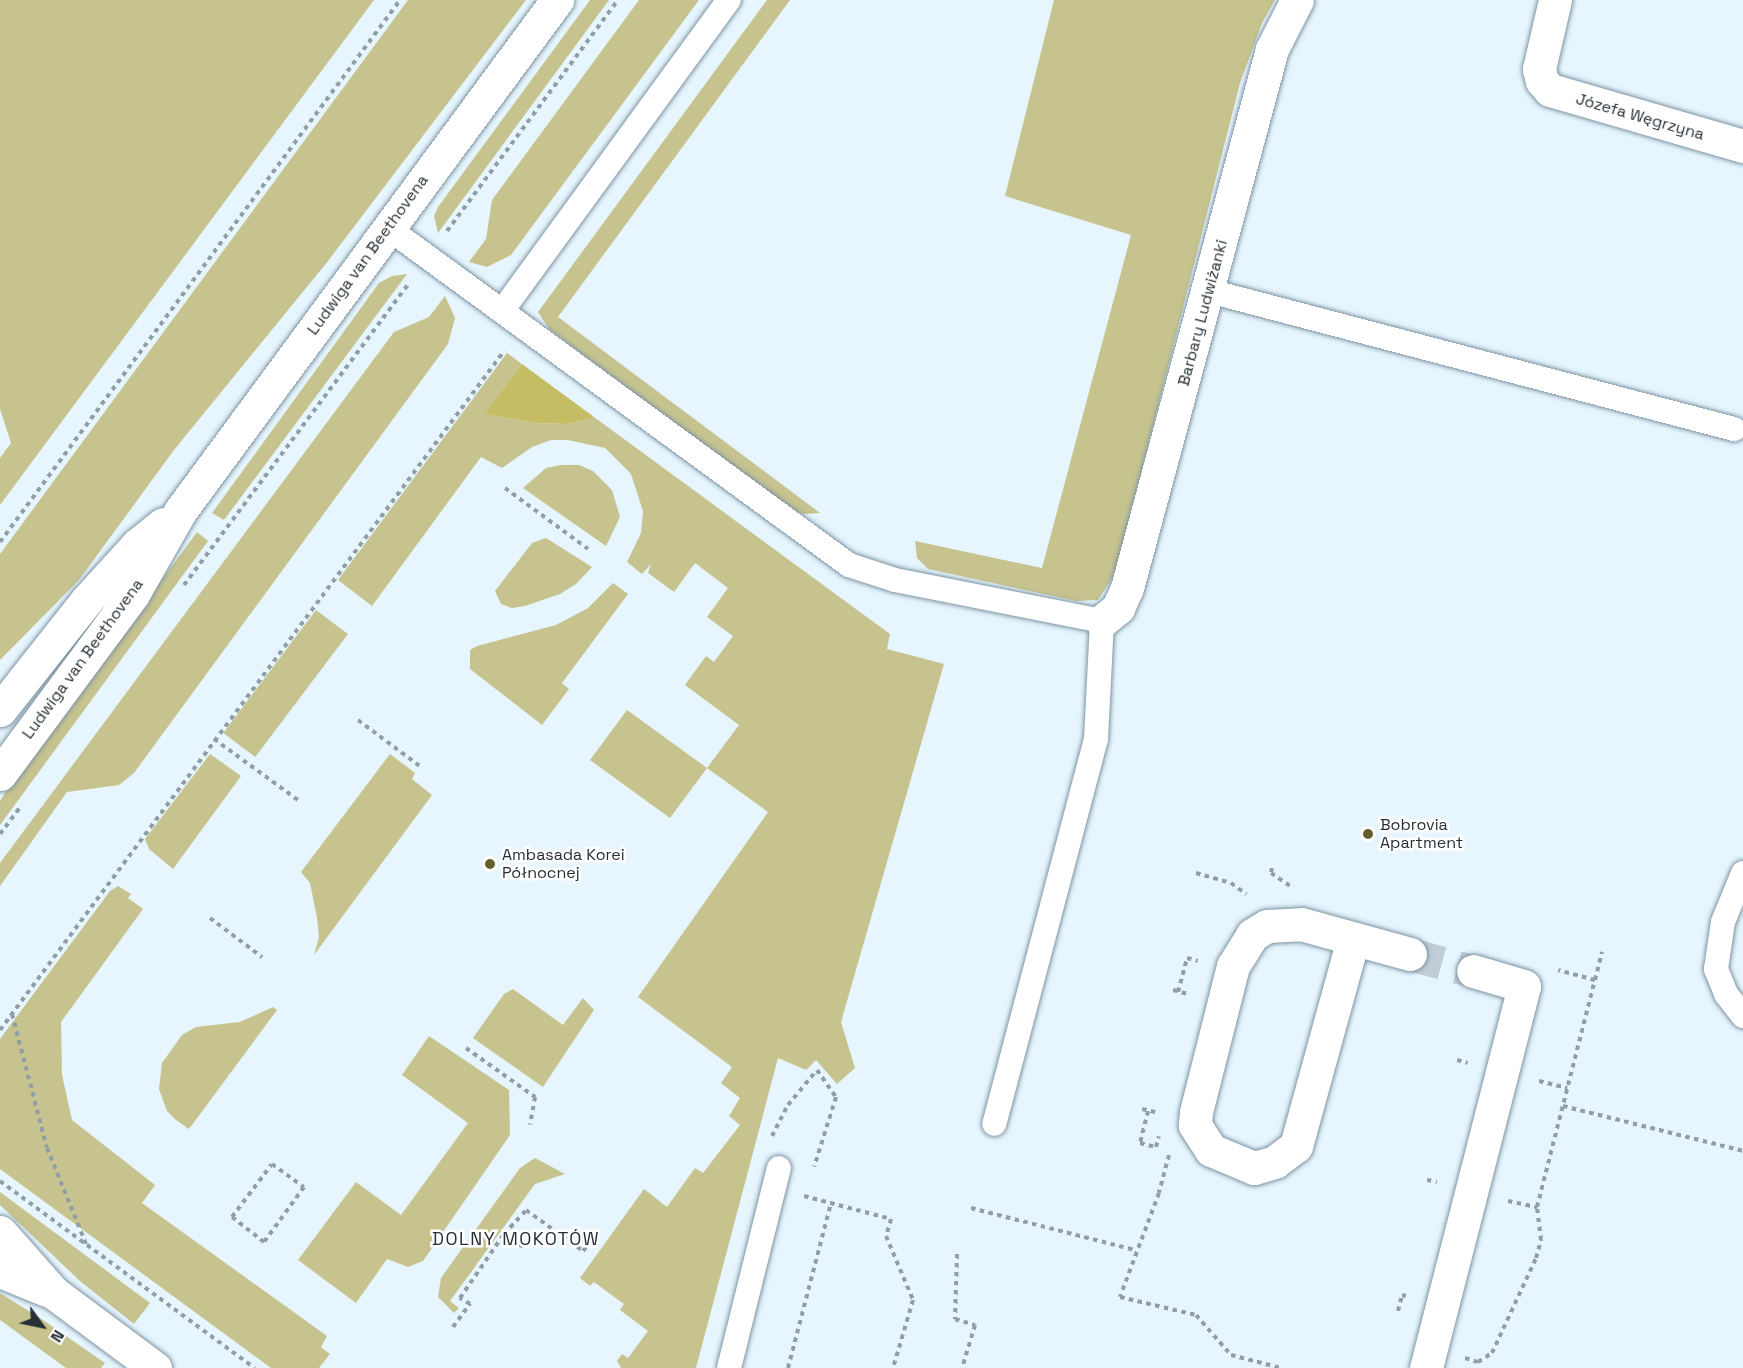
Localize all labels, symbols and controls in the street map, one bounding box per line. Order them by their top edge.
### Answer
street label: Józefa Węgrzyna [1574,89,1706,145]
street label: Ludwiga van Beethovena [303,171,433,339]
street label: Barbary Ludwiżanki [1174,238,1232,388]
street label: Ludwiga van Beethovena [18,575,148,743]
place label: Bobrovia Apartment [1380,815,1463,853]
marker: Bobrovia Apartment [1361,827,1375,841]
place label: Ambasada Korei Północnej [502,845,625,883]
marker: Ambasada Korei Północnej [483,857,497,871]
district label: DOLNY MOKOTÓW [432,1228,600,1250]
north arrow [12,1296,72,1356]
text: N [46,1326,69,1346]

